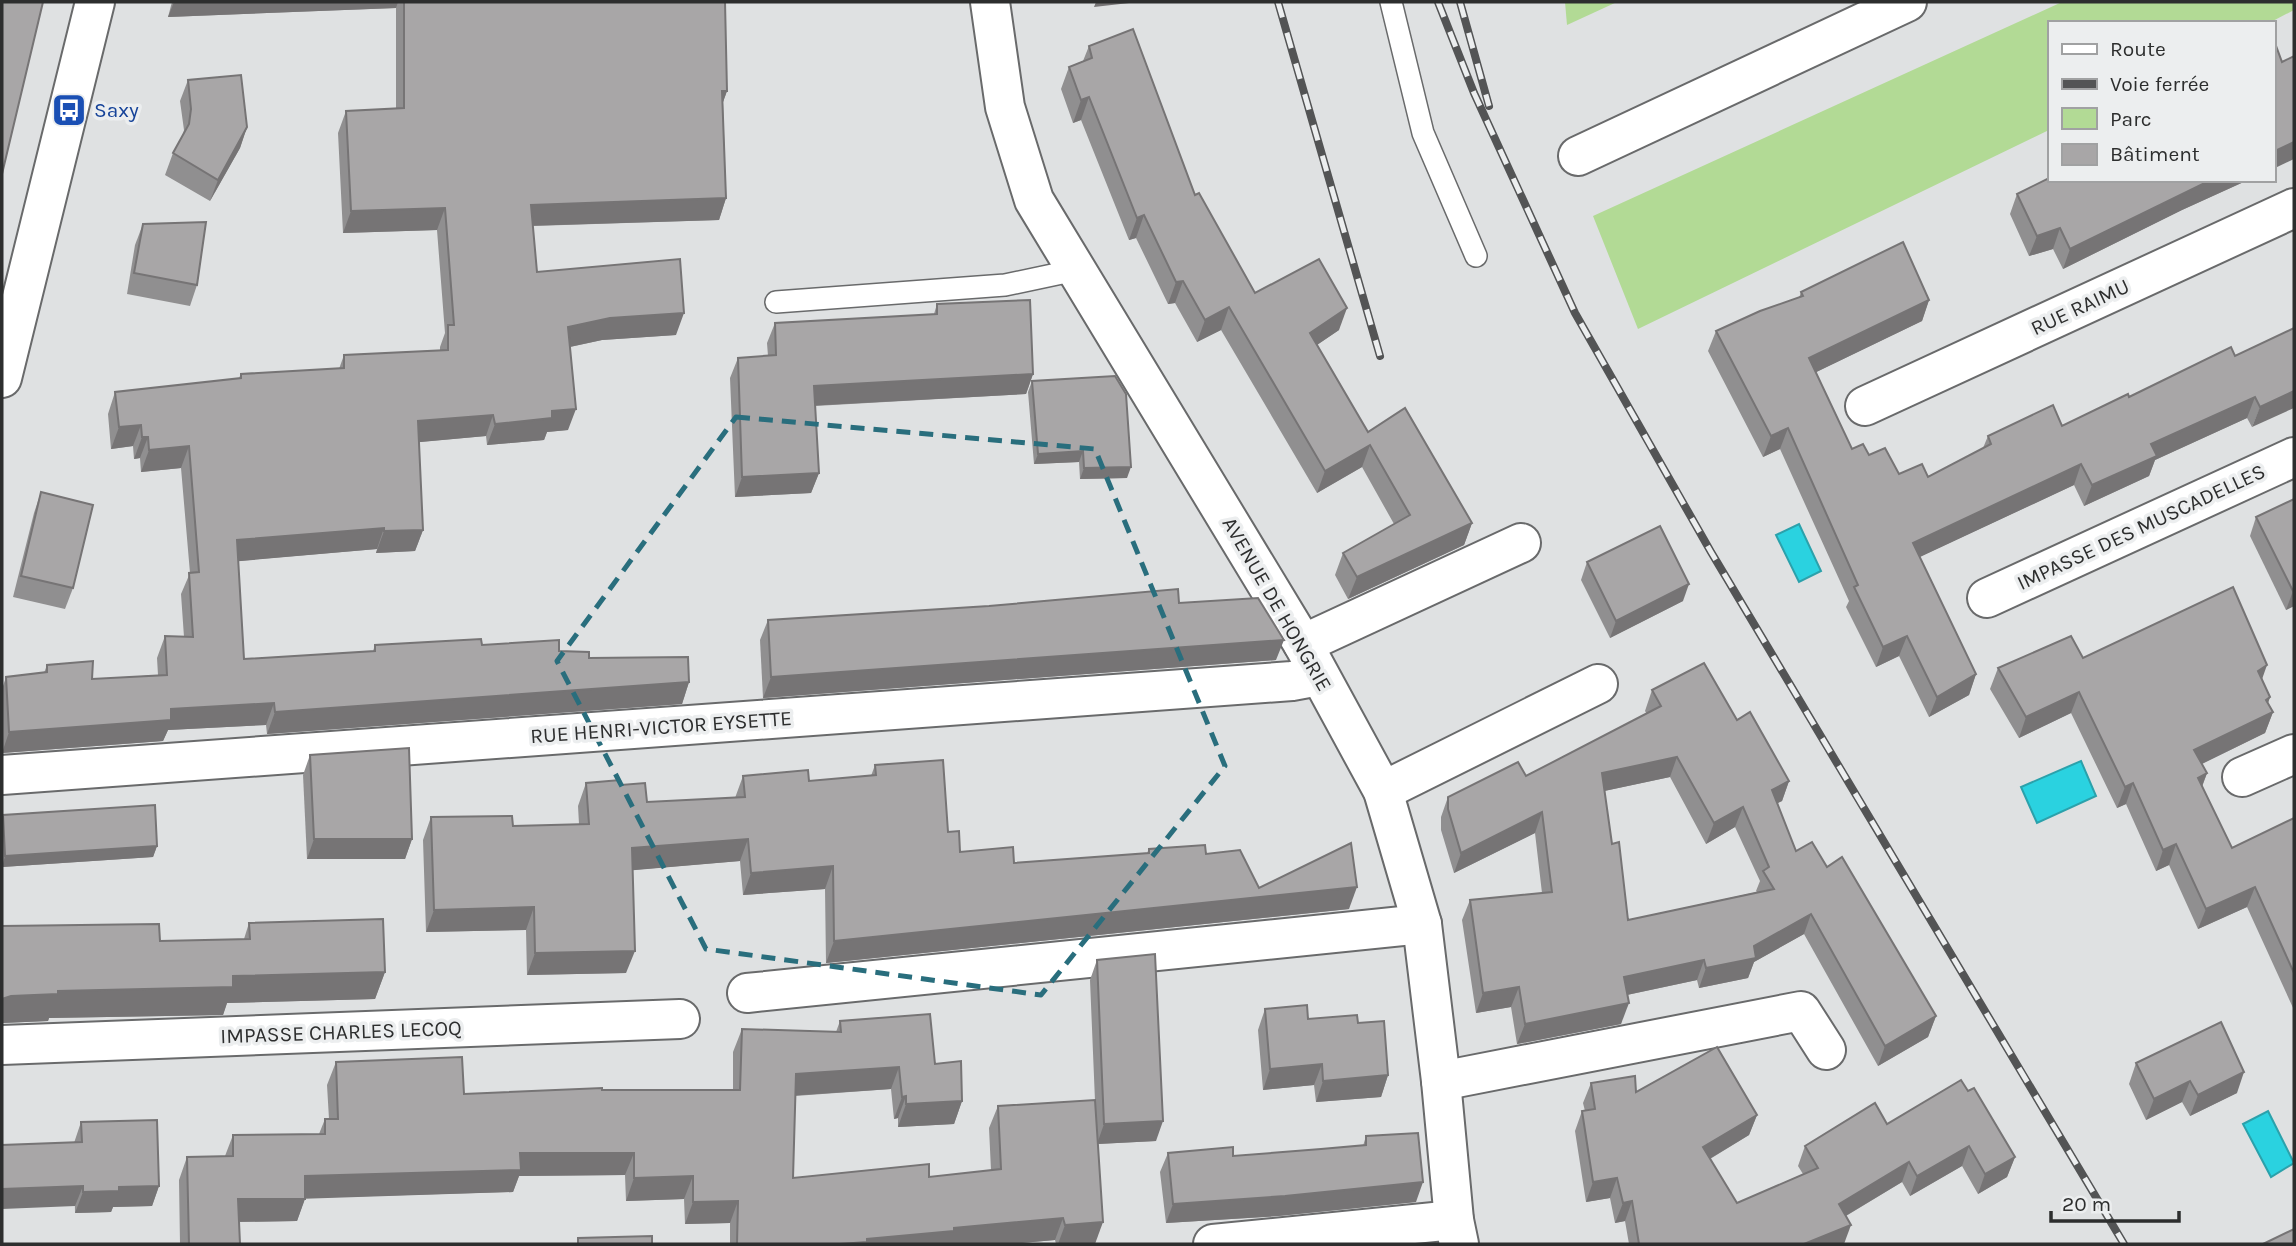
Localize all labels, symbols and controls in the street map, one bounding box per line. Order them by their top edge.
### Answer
legend [2048,21,2275,182]
text: Route [2110,37,2166,61]
text: Voie ferrée [2110,72,2209,96]
bus stop icon: Saxy [50,91,88,129]
place label: Saxy [94,98,139,122]
text: Parc [2110,107,2152,131]
text: Bâtiment [2110,142,2200,166]
street label: RUE RAIMU [2027,274,2133,340]
street label: IMPASSE DES MUSCADELLES [2013,459,2269,595]
street label: AVENUE DE HONGRIE [1217,513,1337,695]
street label: RUE HENRI-VICTOR EYSETTE [529,706,793,748]
street label: IMPASSE CHARLES LECOQ [220,1016,462,1048]
scale bar [2051,1180,2179,1224]
text: 20 m [2062,1192,2111,1216]

